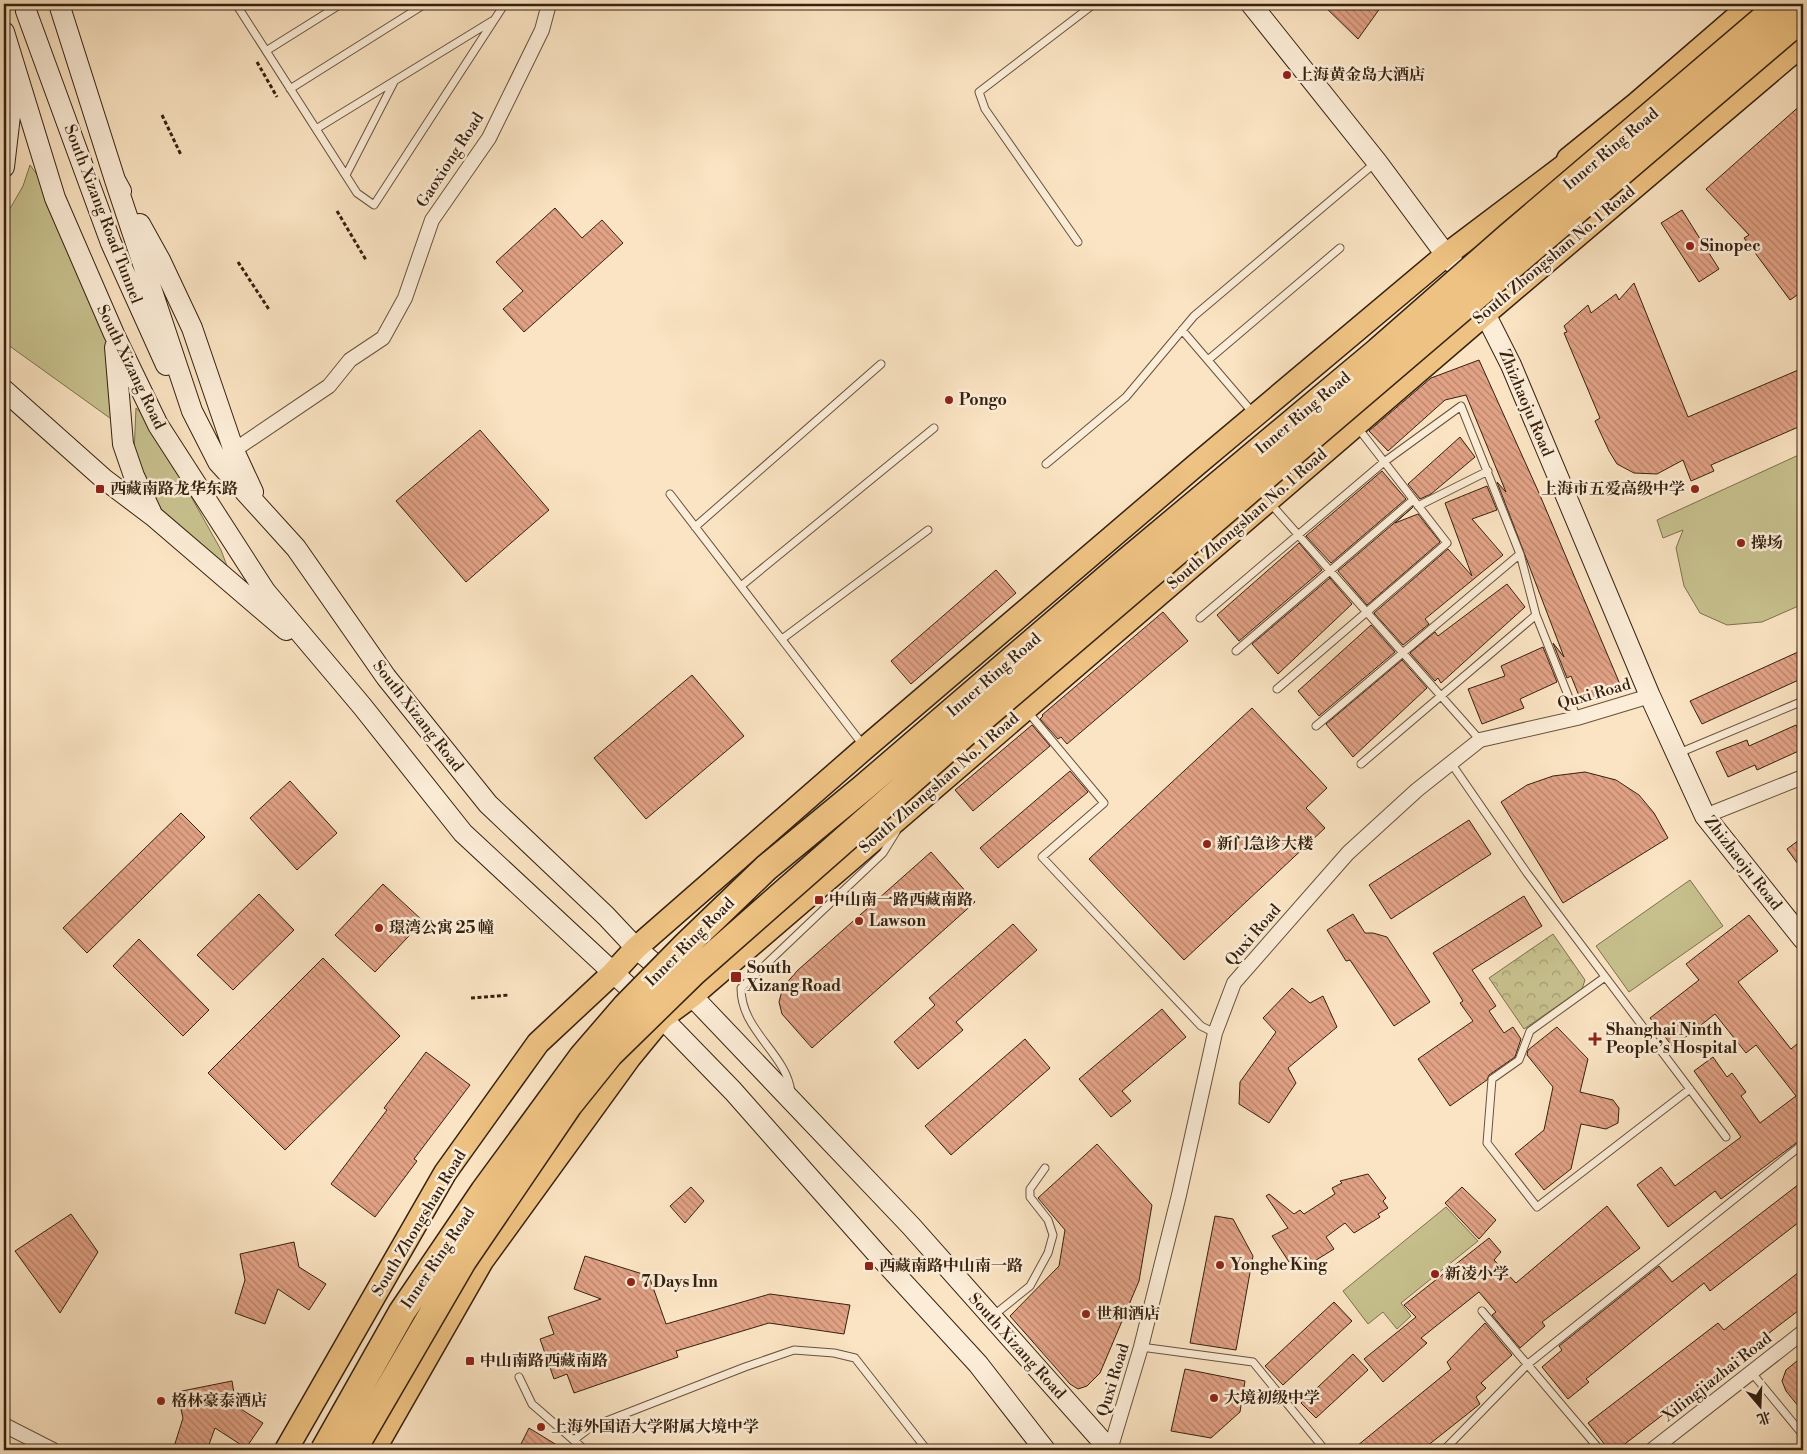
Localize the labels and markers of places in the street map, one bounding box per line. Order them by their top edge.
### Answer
place label: 上海黄金岛大酒店 [1297,65,1425,85]
marker: 上海黄金岛大酒店 [1281,69,1293,81]
place label: Sinopec [1700,236,1761,256]
marker: Sinopec [1684,240,1696,252]
place label: Pongo [959,390,1007,410]
marker: Pongo [943,394,955,406]
place label: 西藏南路龙华东路 [110,479,238,499]
place label: 上海市五爱高级中学 [1541,479,1685,499]
marker: 西藏南路龙华东路 [94,483,106,495]
marker: 上海市五爱高级中学 [1689,483,1701,495]
place label: 操场 [1751,533,1783,553]
marker: 操场 [1735,537,1747,549]
place label: 新门急诊大楼 [1217,834,1313,854]
marker: 新门急诊大楼 [1201,838,1213,850]
place label: 中山南一路西藏南路 [829,890,973,910]
marker: 中山南一路西藏南路 [813,894,825,906]
place label: Lawson [869,911,926,931]
marker: Lawson [853,915,865,927]
place label: 璟湾公寓 25 幢 [389,918,494,938]
marker: 璟湾公寓 25 幢 [373,922,385,934]
place label: South Xizang Road [746,958,841,996]
marker: South Xizang Road [729,970,743,984]
place label: Shanghai Ninth People’s Hospital [1606,1020,1738,1058]
marker: Shanghai Ninth People’s Hospital [1588,1032,1602,1046]
place label: Yonghe King [1230,1255,1328,1275]
place label: 西藏南路中山南一路 [879,1256,1023,1276]
marker: Yonghe King [1214,1259,1226,1271]
marker: 西藏南路中山南一路 [863,1260,875,1272]
place label: 新凌小学 [1445,1264,1509,1284]
marker: 新凌小学 [1429,1268,1441,1280]
place label: 7 Days Inn [641,1272,718,1292]
marker: 7 Days Inn [625,1276,637,1288]
place label: 世和酒店 [1096,1304,1160,1324]
marker: 世和酒店 [1080,1308,1092,1320]
place label: 中山南路西藏南路 [480,1351,608,1371]
marker: 中山南路西藏南路 [464,1355,476,1367]
place label: 大境初级中学 [1224,1388,1320,1408]
place label: 格林豪泰酒店 [171,1391,267,1411]
marker: 大境初级中学 [1208,1392,1220,1404]
marker: 格林豪泰酒店 [155,1395,167,1407]
place label: 上海外国语大学附属大境中学 [551,1417,759,1437]
marker: 上海外国语大学附属大境中学 [535,1421,547,1433]

